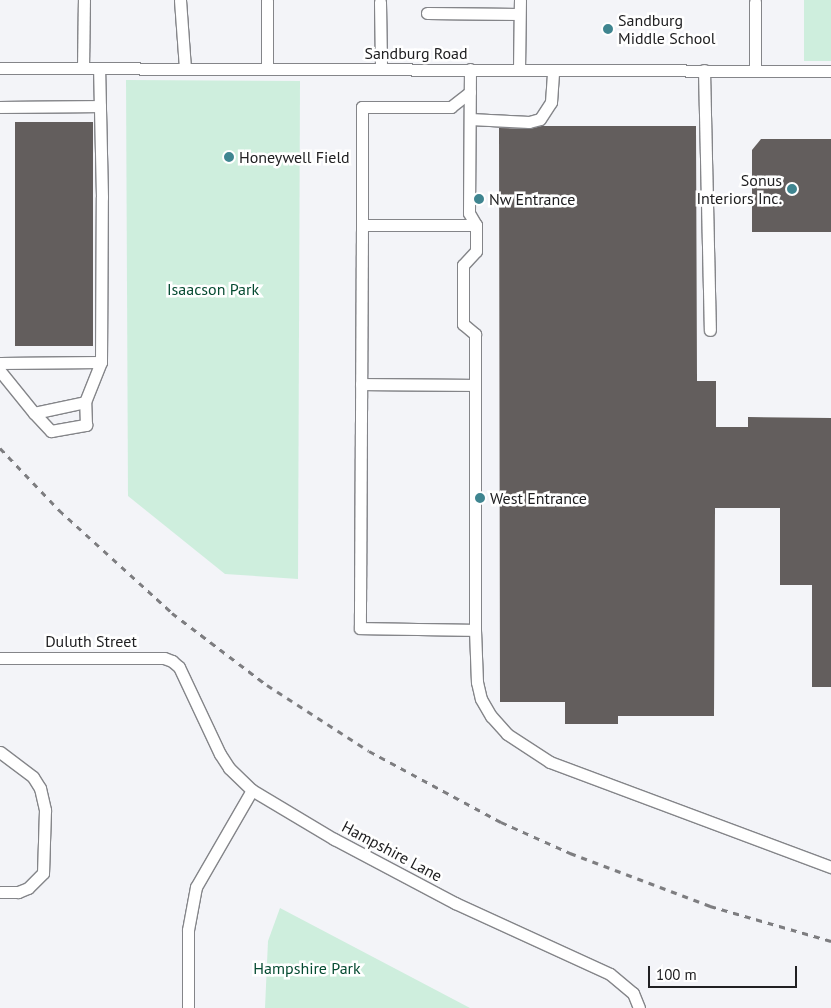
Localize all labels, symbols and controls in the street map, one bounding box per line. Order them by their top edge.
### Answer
place label: Sandburg Middle School [618,10,716,48]
marker: Sandburg Middle School [602,23,614,35]
street label: Sandburg Road [364,43,468,63]
place label: Honeywell Field [239,147,350,167]
marker: Honeywell Field [223,151,235,163]
place label: Sonus Interiors Inc. [696,170,782,208]
marker: Sonus Interiors Inc. [786,183,798,195]
place label: Nw Entrance [489,189,576,209]
marker: Nw Entrance [473,193,485,205]
park label: Isaacson Park [167,279,259,299]
place label: West Entrance [490,488,587,508]
marker: West Entrance [474,492,486,504]
street label: Duluth Street [45,631,137,651]
street label: Hampshire Lane [339,817,445,885]
scale bar [651,956,800,988]
park label: Hampshire Park [253,958,361,978]
text: 100 m [656,965,697,984]

